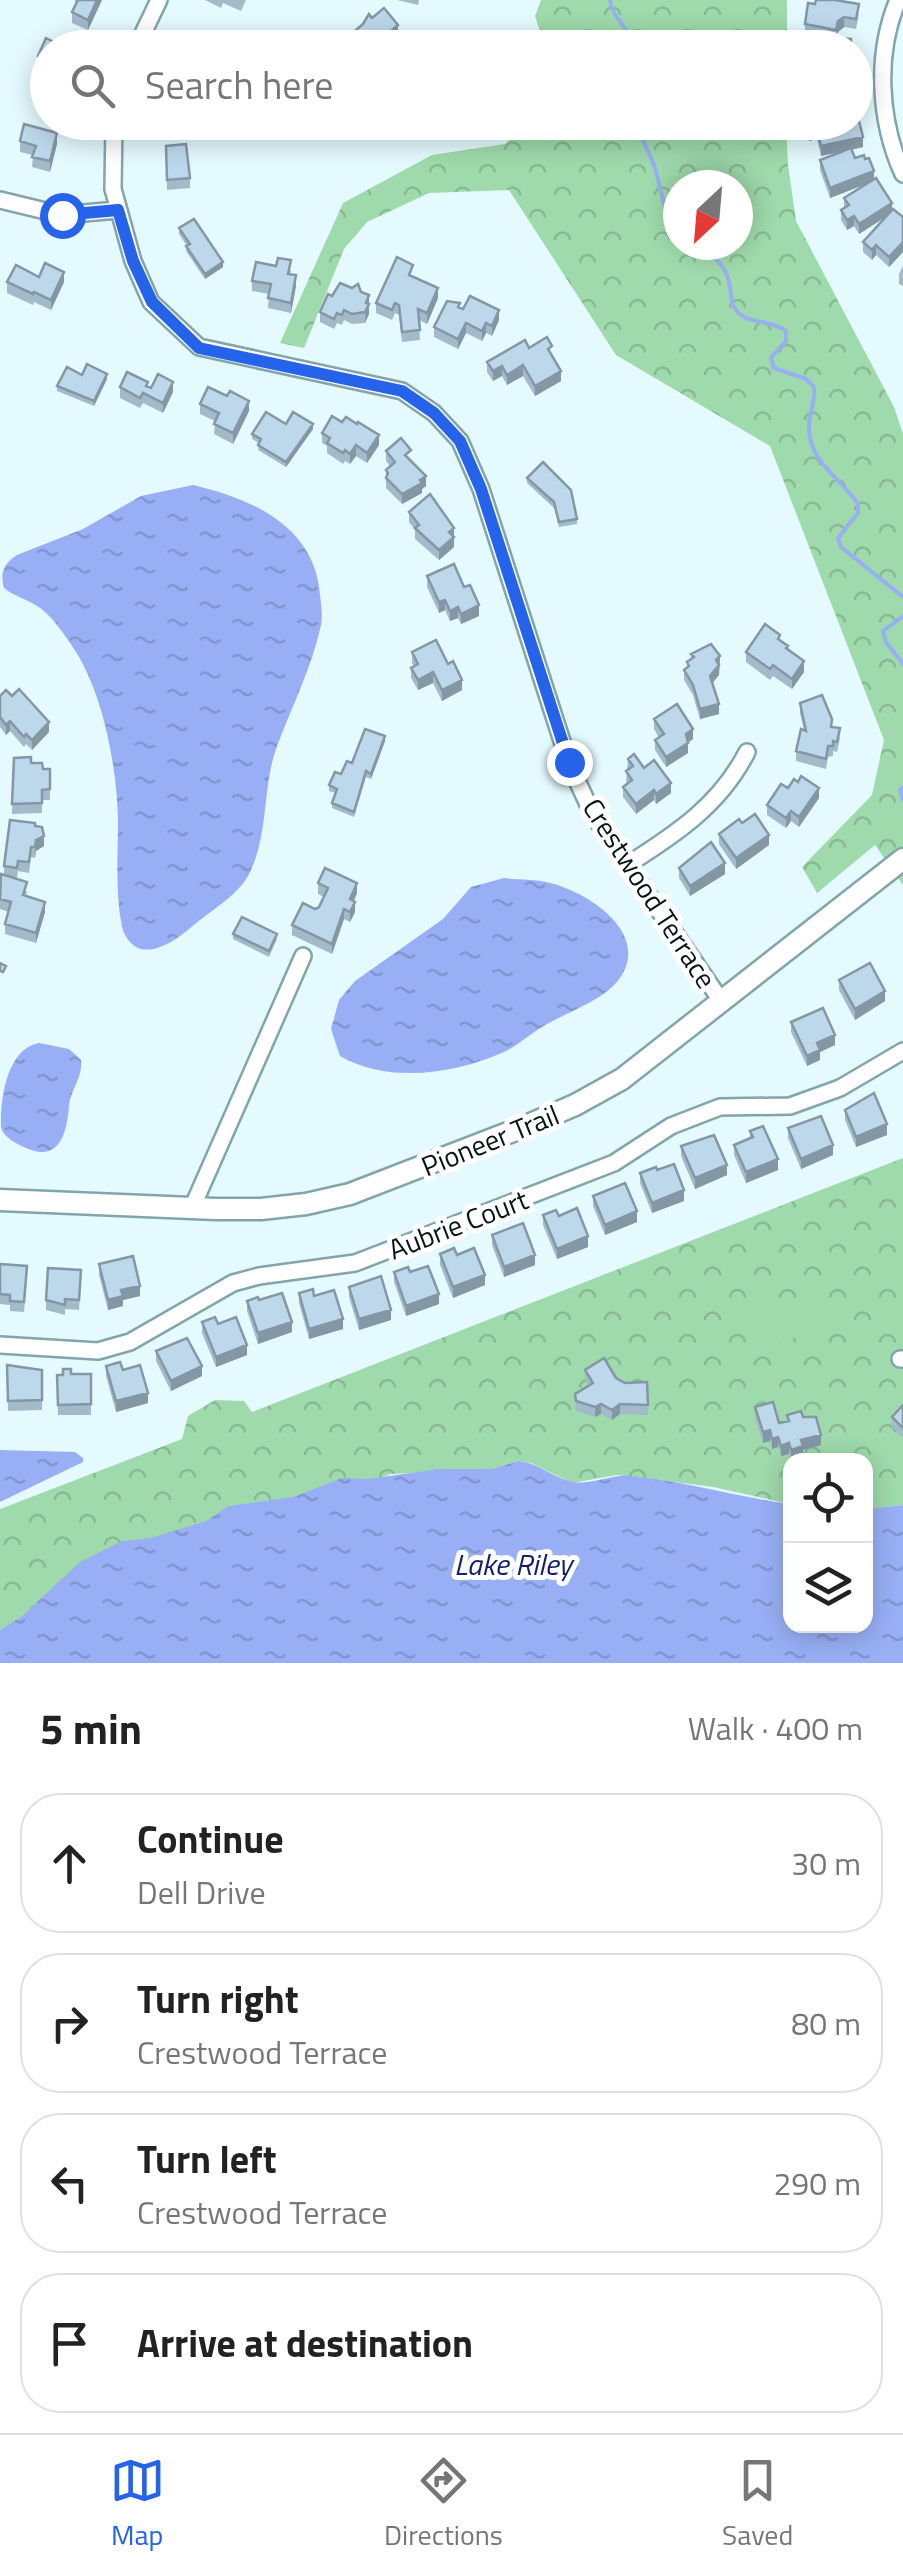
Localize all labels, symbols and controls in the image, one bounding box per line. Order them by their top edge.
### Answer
search box [30,30,873,140]
text: Search here [145,56,333,114]
icon: search [65,58,120,113]
north arrow [663,170,753,260]
route start [40,193,86,239]
route end [547,740,593,786]
street label: Crestwood Terrace [572,789,728,997]
street label: Pioneer Trail [415,1093,565,1187]
street label: Aubrie Court [382,1178,534,1270]
map controls [783,1453,873,1633]
button: locate [783,1453,873,1543]
water label: Lake Riley [454,1541,575,1587]
button: layers [783,1543,873,1633]
text: 5 min [40,1696,142,1760]
text: Walk · 400 m [688,1704,863,1752]
text: Continue [137,1810,284,1868]
icon: ahead [42,1836,97,1891]
text: 30 m [791,1839,861,1887]
text: Dell Drive [137,1868,266,1916]
text: Turn right [137,1970,299,2028]
icon: right [42,1996,97,2051]
text: 80 m [791,1999,861,2047]
text: Crestwood Terrace [137,2028,387,2076]
text: Turn left [137,2130,277,2188]
icon: left [42,2156,97,2211]
text: 290 m [773,2159,861,2207]
text: Crestwood Terrace [137,2188,387,2236]
text: Arrive at destination [137,2314,473,2372]
icon: arrive [42,2316,97,2371]
tab: Map [110,2453,165,2556]
tab: Directions [384,2453,503,2556]
tab: Saved [722,2453,793,2556]

